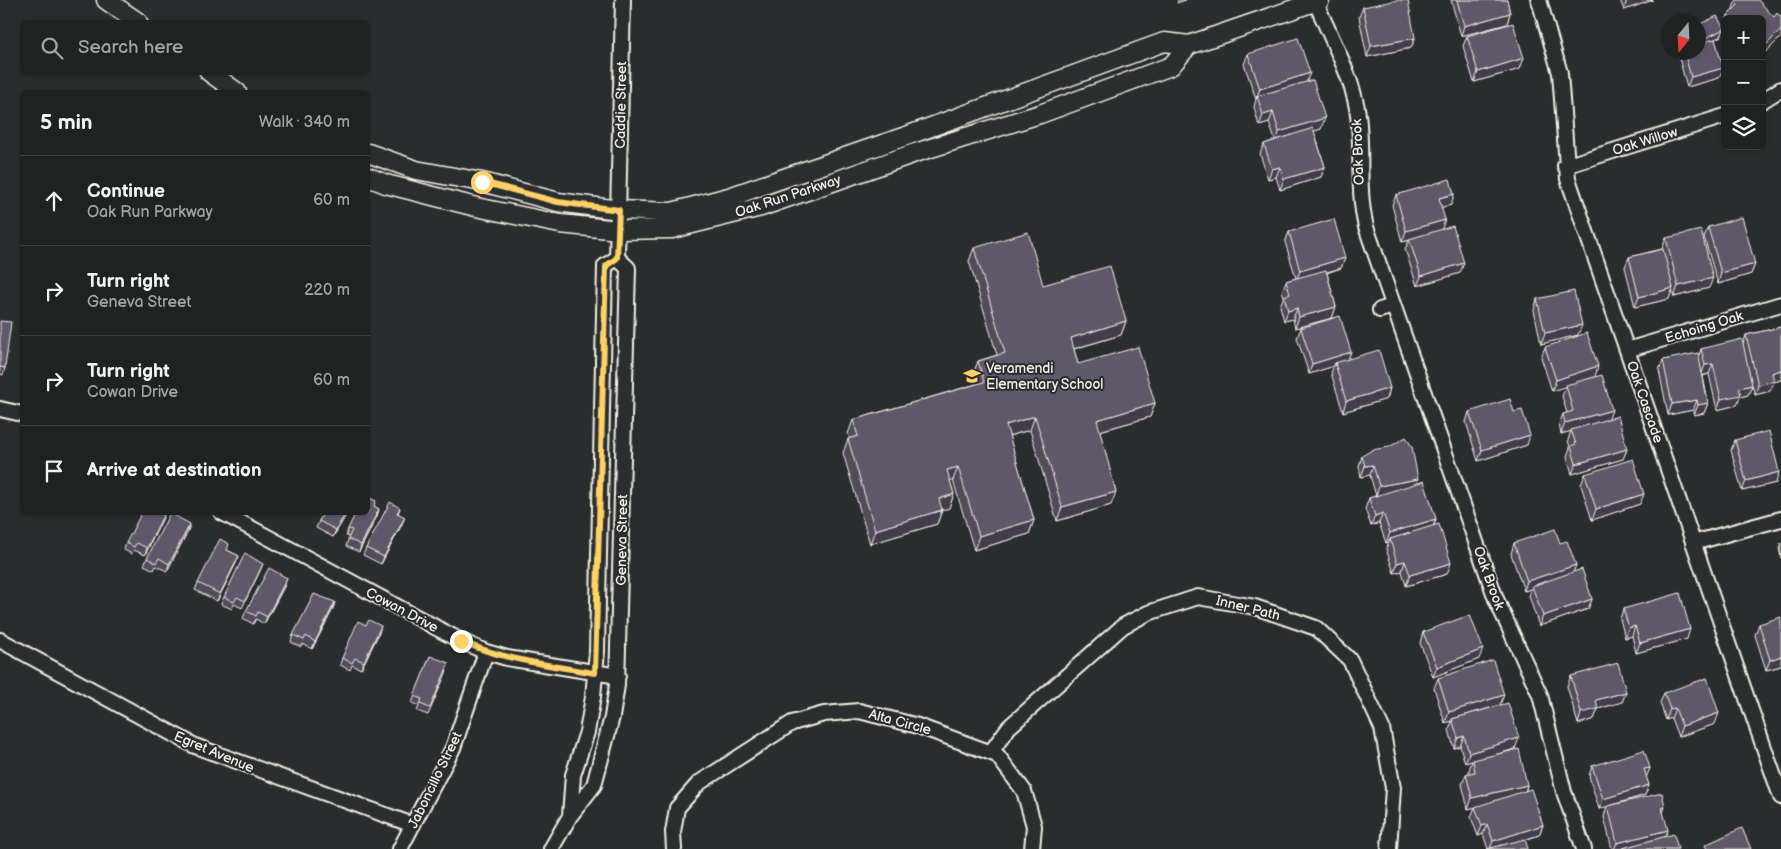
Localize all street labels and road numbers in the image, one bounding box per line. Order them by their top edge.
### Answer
street label: Caddie Street [612,60,630,149]
street label: Oak Brook [1348,119,1368,185]
street label: Oak Willow [1610,123,1680,159]
street label: Oak Run Parkway [733,171,844,221]
street label: Echoing Oak [1663,307,1745,347]
street label: Oak Cascade [1623,359,1667,445]
street label: Geneva Street [613,493,631,586]
street label: Oak Brook [1470,544,1508,612]
street label: Cowan Drive [363,584,441,636]
street label: Inner Path [1214,592,1282,624]
street label: Alta Circle [867,706,933,738]
street label: Egret Avenue [171,727,257,777]
street label: Jaboncillo Street [404,728,466,831]

